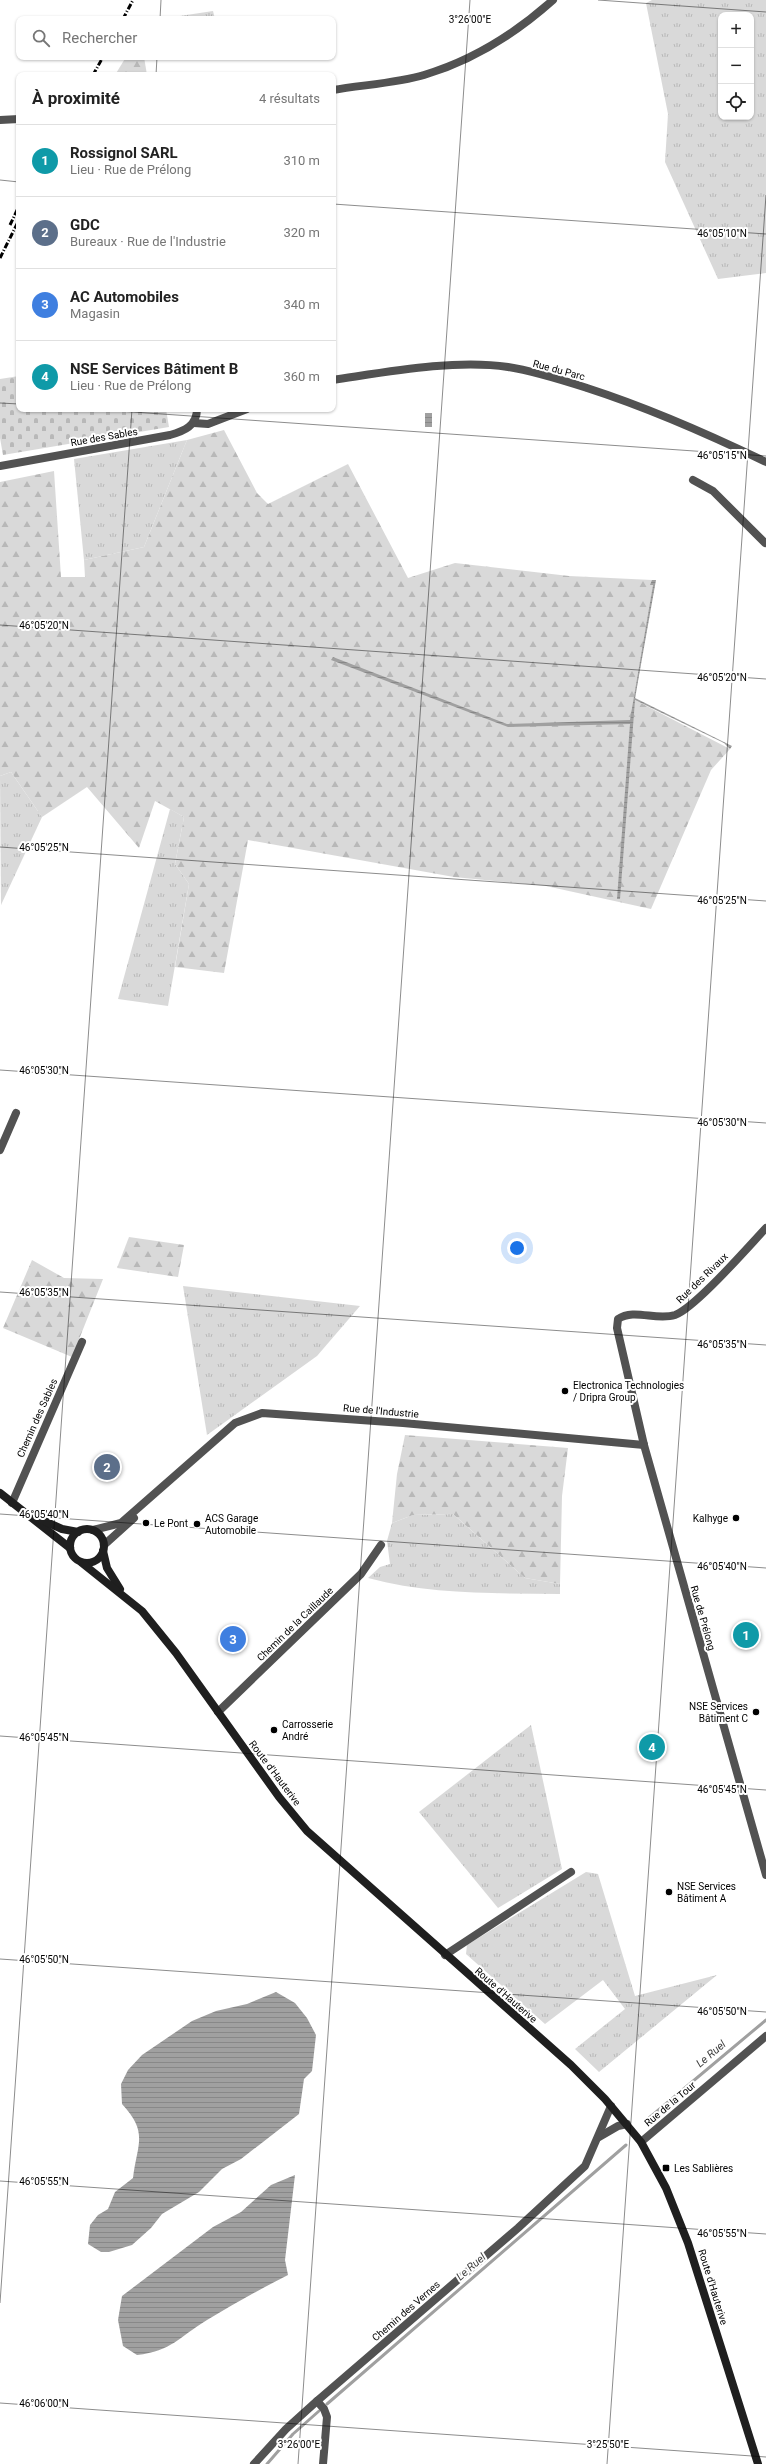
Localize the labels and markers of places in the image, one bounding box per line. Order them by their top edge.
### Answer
place label: Electronica Technologies / Dripra Group [573,1380,684,1403]
marker: Electronica Technologies / Dripra Group [560,1386,570,1396]
pin: 2 [94,1452,120,1482]
place label: ACS Garage Automobile [205,1513,258,1536]
place label: Kalhyge [693,1513,728,1524]
marker: Kalhyge [731,1513,741,1523]
marker: Le Pont [141,1518,151,1528]
place label: Le Pont [154,1518,188,1529]
marker: ACS Garage Automobile [192,1519,202,1529]
pin: 1 [733,1620,759,1650]
pin: 3 [220,1624,246,1654]
place label: NSE Services Bâtiment C [689,1701,748,1724]
marker: NSE Services Bâtiment C [751,1707,761,1717]
place label: Carrosserie André [282,1719,333,1742]
marker: Carrosserie André [269,1725,279,1735]
pin: 4 [639,1732,665,1762]
place label: NSE Services Bâtiment A [677,1881,736,1904]
marker: NSE Services Bâtiment A [664,1887,674,1897]
marker: Les Sablières [661,2163,671,2173]
place label: Les Sablières [674,2163,733,2174]

